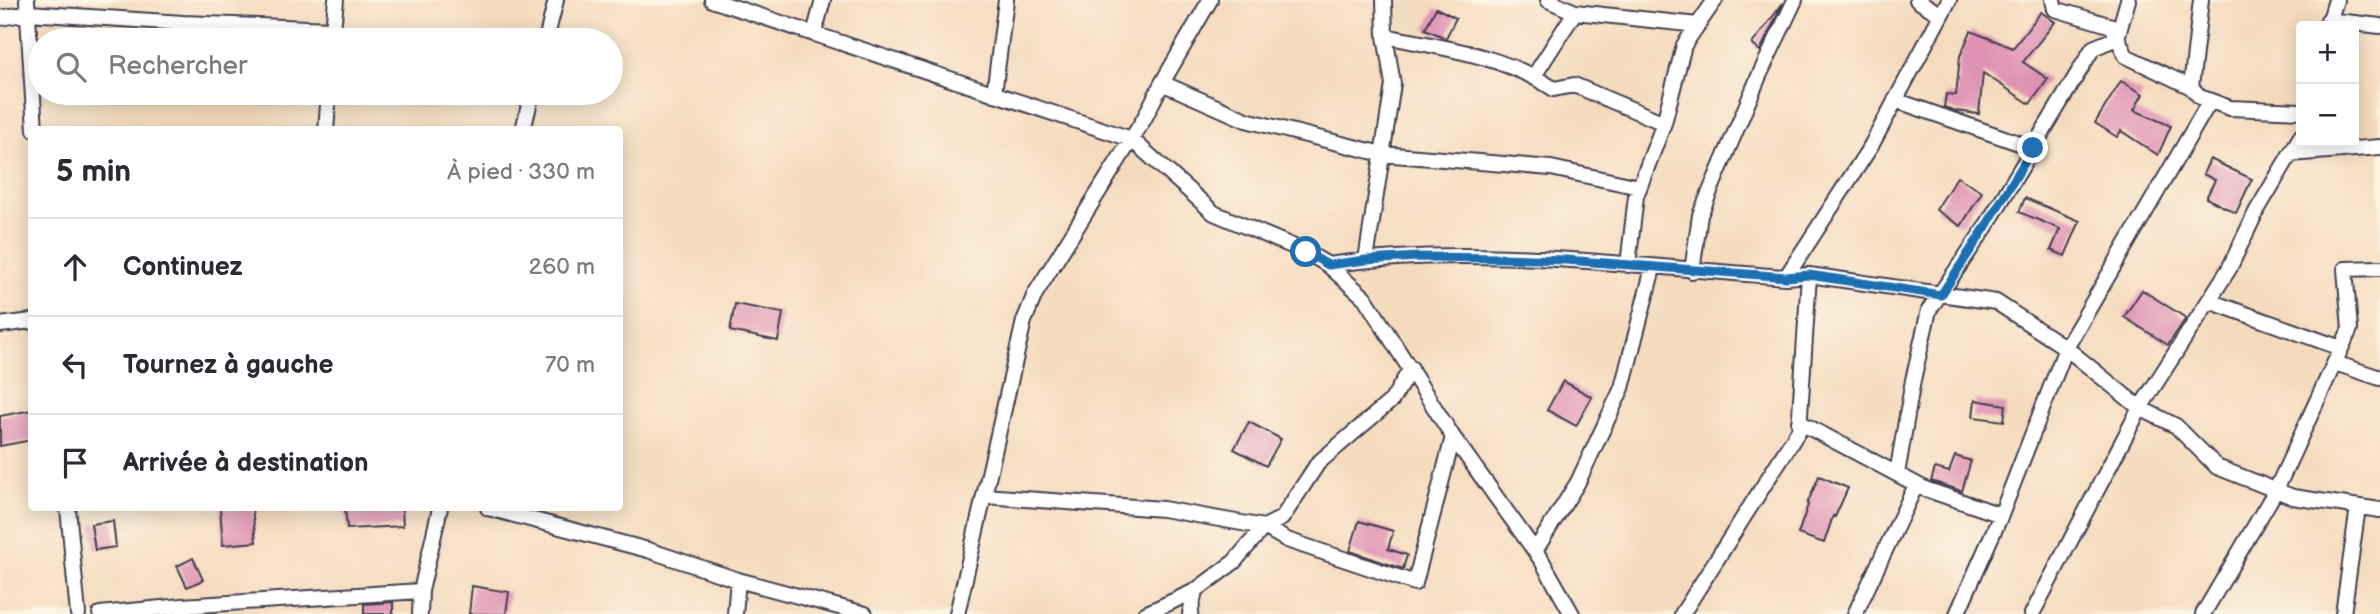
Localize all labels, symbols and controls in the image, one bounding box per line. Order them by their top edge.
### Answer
map controls [2296,21,2359,147]
button: + [2296,21,2359,84]
search box [28,28,623,105]
icon: search [52,48,90,86]
text: Rechercher [108,51,247,82]
button: − [2296,84,2359,147]
route end [2017,132,2048,163]
text: 5 min [56,154,131,190]
text: À pied · 330 m [447,158,595,186]
route start [1290,236,1321,267]
icon: ahead [56,248,94,286]
text: Continuez [123,252,243,283]
text: 260 m [529,253,595,281]
icon: left [56,346,94,384]
text: Tournez à gauche [123,350,334,381]
text: 70 m [545,351,595,379]
icon: arrive [56,444,94,482]
text: Arrivée à destination [123,448,369,479]

